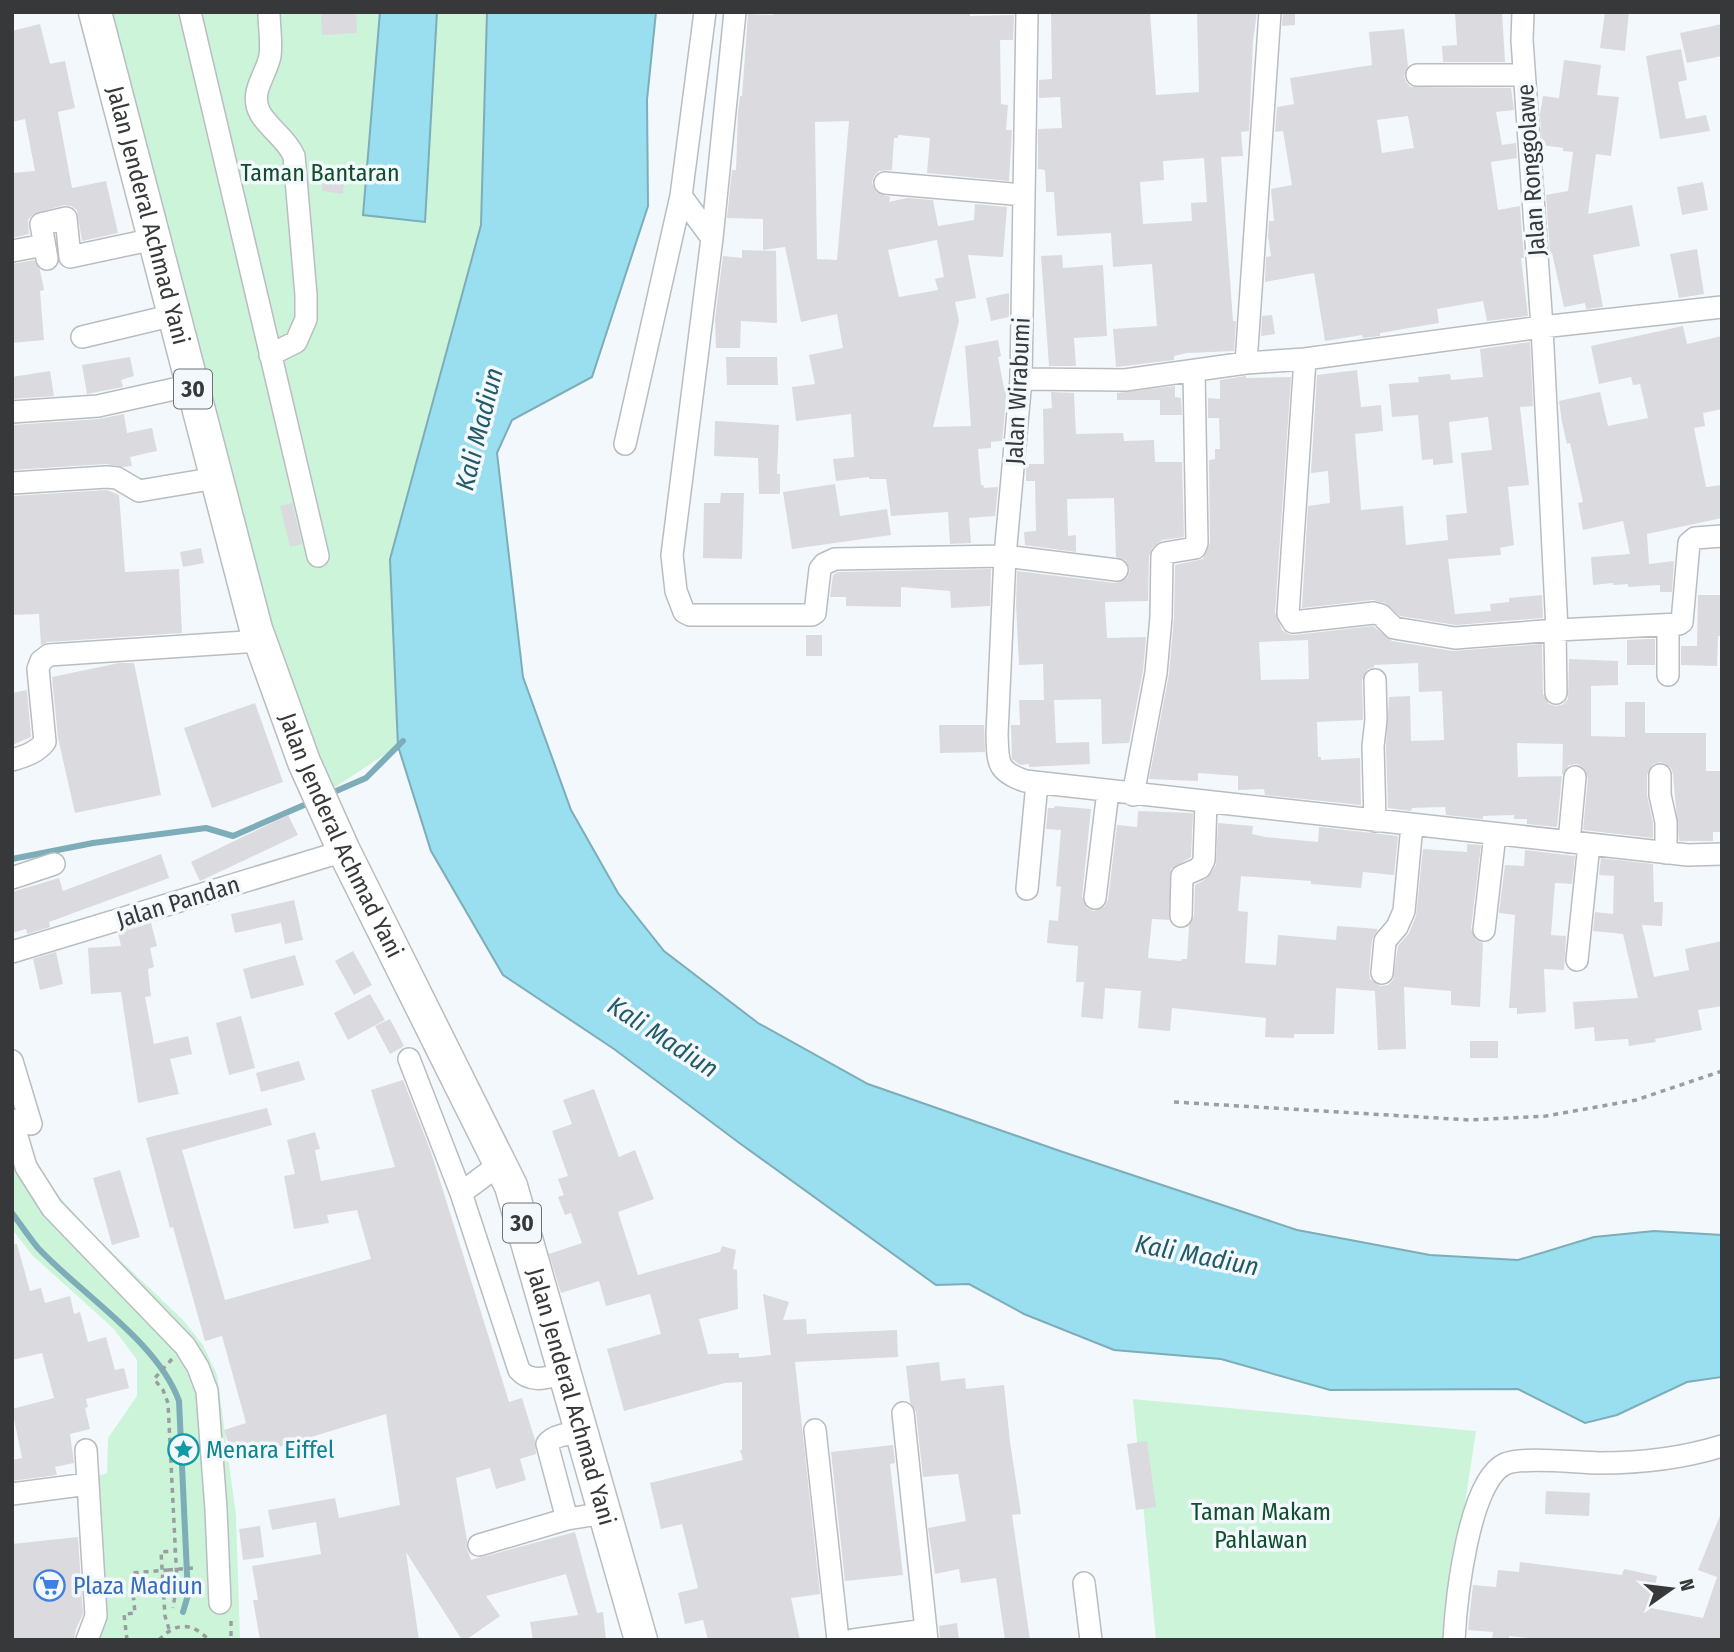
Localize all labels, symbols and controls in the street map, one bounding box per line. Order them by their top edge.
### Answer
street label: Jalan Jenderal Achmad Yani [101,83,195,348]
street label: Jalan Ronggolawe [1511,83,1551,257]
park label: Taman Bantaran [240,159,400,187]
street label: Jalan Wirabumi [1000,317,1036,465]
water label: Kali Madiun [449,364,510,494]
road number: 30 [174,370,212,408]
street label: Jalan Jenderal Achmad Yani [273,709,409,962]
street label: Jalan Pandan [113,870,243,934]
water label: Kali Madiun [602,990,724,1085]
road number: 30 [503,1204,541,1242]
water label: Kali Madiun [1132,1228,1262,1283]
street label: Jalan Jenderal Achmad Yani [521,1265,621,1528]
place icon: Menara Eiffel [166,1433,200,1467]
place label: Menara Eiffel [206,1436,334,1464]
park label: Taman Makam Pahlawan [1191,1498,1331,1554]
north arrow [1636,1554,1706,1624]
supermarket icon: Plaza Madiun [33,1569,67,1603]
place label: Plaza Madiun [73,1572,203,1600]
text: N [1674,1577,1700,1593]

